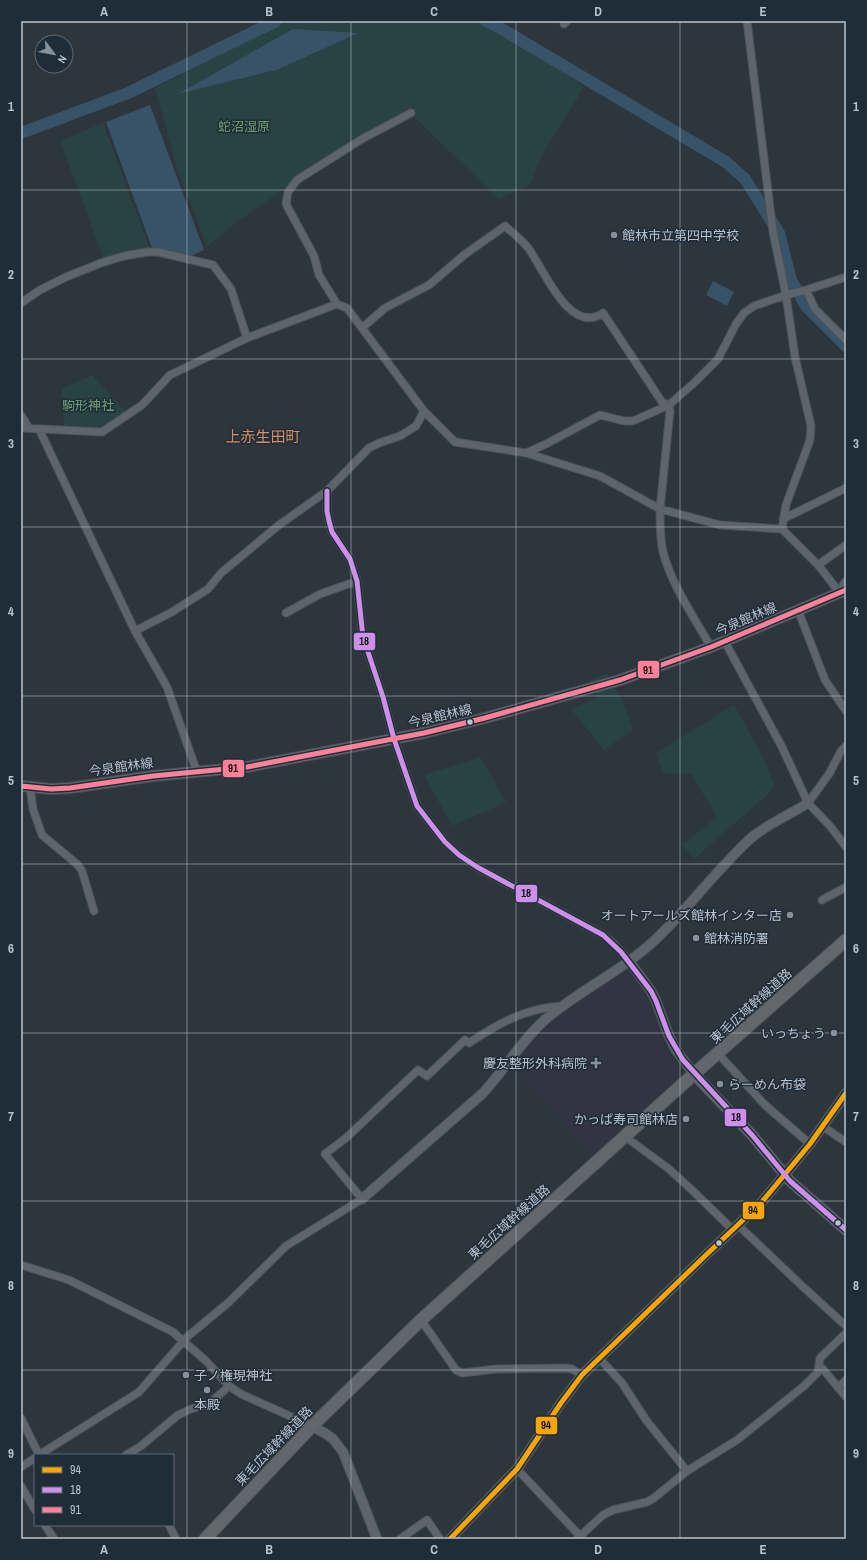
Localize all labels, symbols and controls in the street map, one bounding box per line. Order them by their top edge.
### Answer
text: A [100,3,108,20]
text: B [265,3,273,20]
text: C [430,3,438,20]
text: D [594,3,602,20]
text: E [759,3,767,20]
north arrow [34,34,74,74]
text: N [55,53,70,66]
text: 1 [8,98,14,115]
text: 1 [853,98,859,115]
park label: 蛇沼湿原 [218,118,270,135]
place label: 館林市立第四中学校 [622,227,739,244]
marker: 館林市立第四中学校 [609,230,619,240]
text: 2 [8,266,14,283]
text: 2 [853,266,859,283]
park label: 駒形神社 [62,397,114,414]
district label: 上赤生田町 [225,426,301,447]
text: 3 [8,435,14,452]
text: 3 [853,435,859,452]
street label: 今泉館林線 [713,598,779,640]
text: 4 [8,603,14,620]
text: 4 [853,603,859,620]
line badge: 18 [353,632,376,651]
text: 18 [359,634,369,648]
line badge: 91 [637,660,660,679]
text: 91 [643,663,653,677]
street label: 今泉館林線 [406,700,474,732]
unlabelled marker [465,717,475,727]
street label: 今泉館林線 [88,754,154,780]
line badge: 91 [222,759,245,778]
text: 91 [228,761,238,775]
text: 5 [8,772,14,789]
text: 5 [853,772,859,789]
line badge: 18 [515,884,538,903]
text: 18 [521,886,531,900]
place label: オートアールズ館林インター店 [601,907,782,924]
marker: オートアールズ館林インター店 [785,910,795,920]
place label: 館林消防署 [704,930,769,947]
marker: 館林消防署 [691,933,701,943]
text: 6 [8,940,14,957]
text: 6 [853,940,859,957]
street label: 東毛広域幹線道路 [707,965,795,1047]
place label: いっちょう [761,1025,826,1042]
marker: いっちょう [829,1028,839,1038]
place label: 慶友整形外科病院 [483,1055,587,1072]
marker: 慶友整形外科病院 [590,1057,602,1069]
place label: らーめん布袋 [728,1076,806,1093]
marker: らーめん布袋 [715,1079,725,1089]
text: 7 [8,1108,14,1125]
line badge: 18 [724,1108,747,1127]
text: 7 [853,1108,859,1125]
text: 18 [731,1110,741,1124]
place label: かっぱ寿司館林店 [574,1111,678,1128]
marker: かっぱ寿司館林店 [681,1114,691,1124]
street label: 東毛広域幹線道路 [465,1181,553,1263]
line badge: 94 [742,1201,765,1220]
text: 94 [748,1203,758,1217]
unlabelled marker [833,1218,843,1228]
unlabelled marker [714,1238,724,1248]
text: 8 [8,1277,14,1294]
text: 8 [853,1277,859,1294]
place label: 子ノ権現神社 [194,1367,272,1384]
marker: 子ノ権現神社 [181,1370,191,1380]
marker: 本殿 [202,1385,212,1395]
place label: 本殿 [194,1396,220,1413]
street label: 東毛広域幹線道路 [232,1403,316,1489]
line badge: 94 [535,1416,558,1435]
text: 94 [541,1418,551,1432]
text: 9 [8,1445,14,1462]
text: 9 [853,1445,859,1462]
legend [34,1454,174,1526]
text: 94 [70,1462,81,1478]
text: 18 [70,1482,81,1498]
text: 91 [70,1502,81,1518]
text: A [100,1541,108,1558]
text: B [265,1541,273,1558]
text: C [430,1541,438,1558]
text: D [594,1541,602,1558]
text: E [759,1541,767,1558]

